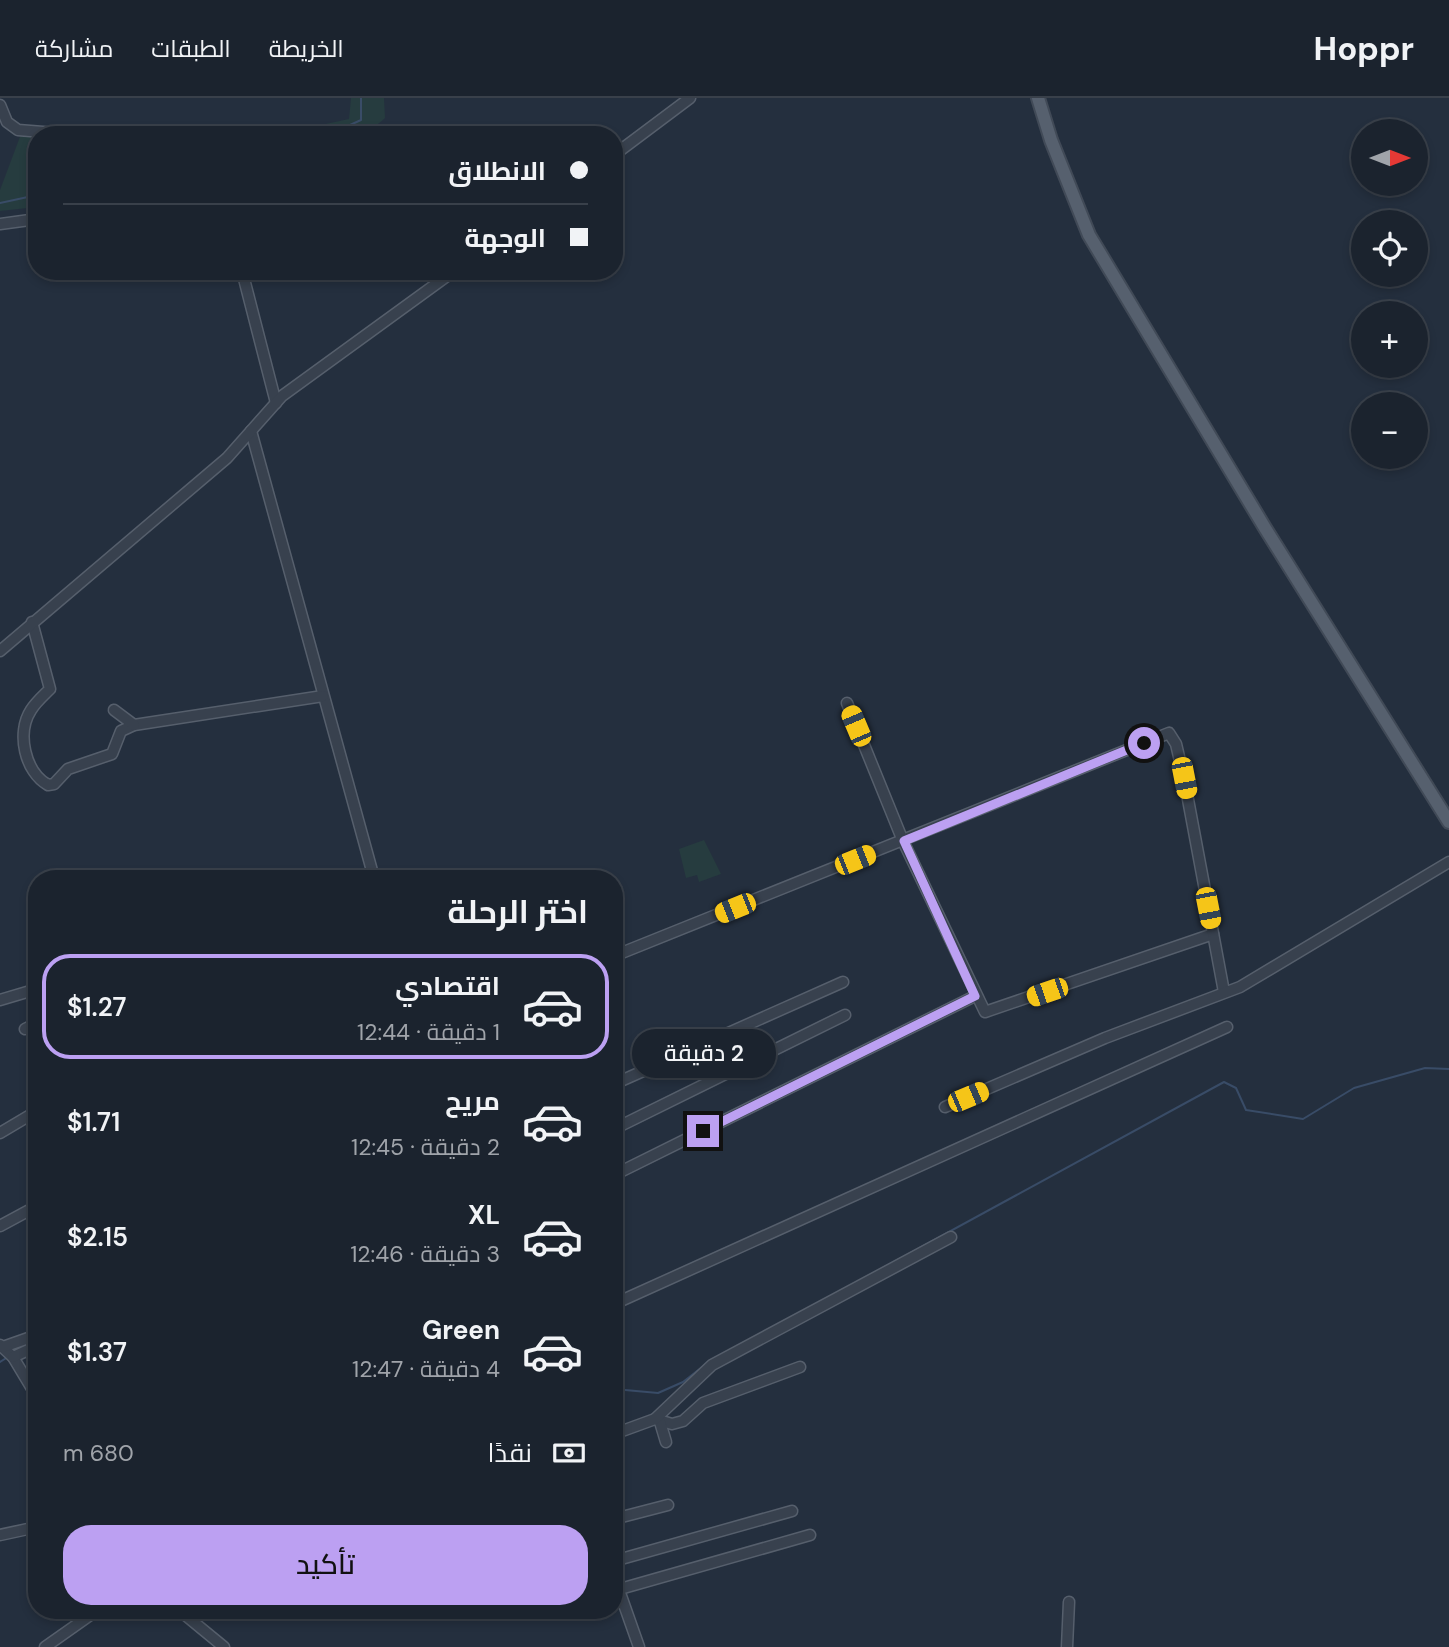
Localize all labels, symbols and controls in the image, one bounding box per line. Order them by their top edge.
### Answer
text: Hoppr [1314,27,1414,70]
text: مشاركة [35,33,113,64]
text: الطبقات [151,33,231,64]
text: الخريطة [269,33,344,64]
north arrow [1351,119,1428,196]
map controls [1351,119,1428,469]
text: الانطلاق [448,154,546,188]
button: locate [1351,210,1428,287]
text: الوجهة [465,221,546,255]
button: + [1351,301,1428,378]
button: − [1351,392,1428,469]
car [839,703,874,749]
route start [1128,727,1160,759]
car [1170,755,1199,801]
car [832,842,879,878]
car [1194,885,1223,931]
car [712,890,759,926]
text: اختر الرحلة [447,891,588,933]
text: اقتصادي [395,969,500,1003]
icon: car [521,975,584,1038]
car [1024,975,1071,1009]
text: $1.27 [67,990,126,1024]
text: 1 دقيقة · 12:44 [357,1017,500,1047]
callout: 2 دقيقة [631,1030,775,1079]
text: 2 دقيقة [664,1038,744,1068]
car [945,1079,992,1115]
text: مريح [445,1084,500,1118]
icon: car [521,1090,584,1153]
text: $1.71 [67,1105,120,1139]
route end [687,1115,719,1147]
text: 2 دقيقة · 12:45 [351,1132,500,1162]
text: XL [468,1198,500,1232]
icon: car [521,1205,584,1268]
text: $2.15 [67,1220,128,1254]
text: 3 دقيقة · 12:46 [350,1239,500,1269]
text: Green [422,1313,500,1347]
icon: car [521,1320,584,1383]
text: $1.37 [67,1335,127,1369]
text: 4 دقيقة · 12:47 [352,1354,500,1384]
icon: cash [550,1434,588,1472]
text: نقدًا [488,1436,532,1470]
text: 680 m [63,1438,134,1468]
button: تأكيد [63,1525,588,1605]

